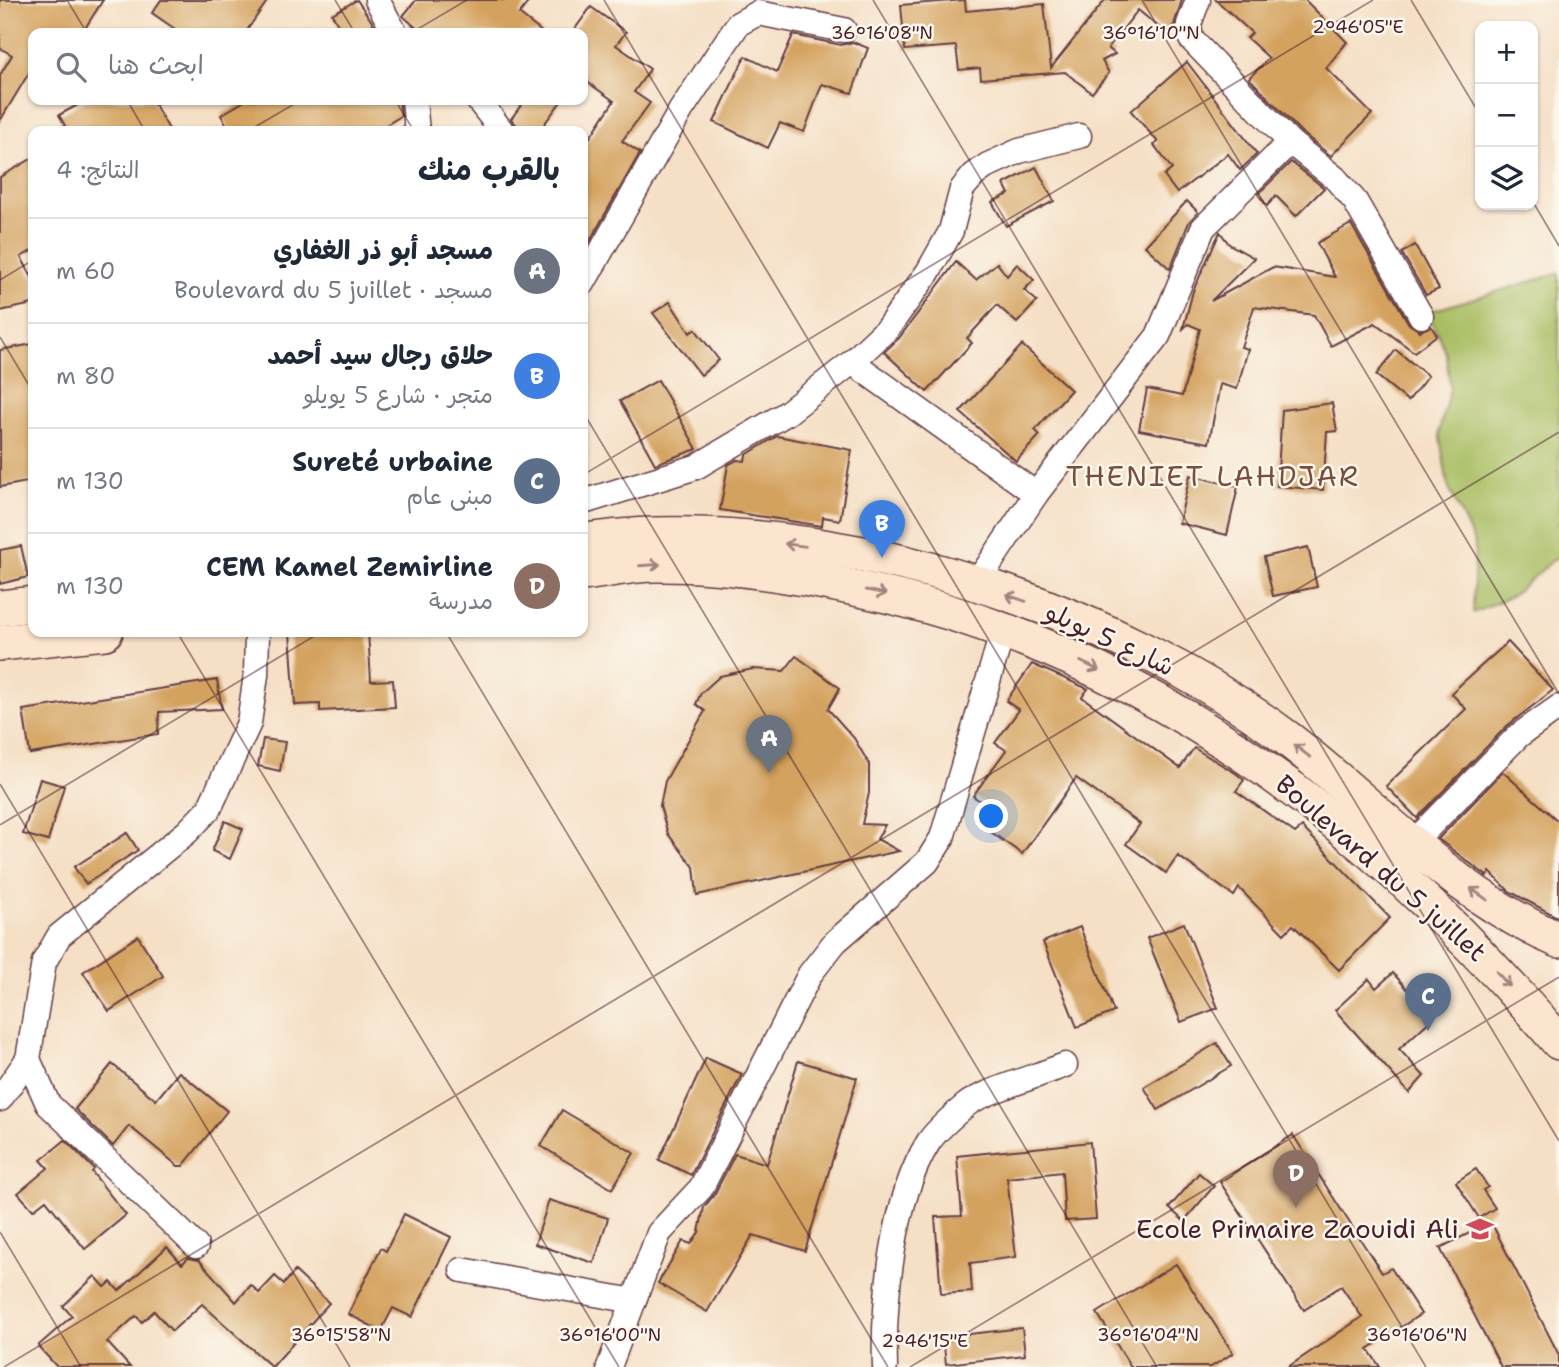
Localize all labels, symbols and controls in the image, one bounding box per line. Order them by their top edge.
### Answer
text: 2°46'05"E [1312,15,1404,39]
text: 36°16'08"N [831,21,933,45]
text: 36°16'10"N [1102,21,1200,45]
map controls [1475,21,1538,210]
button: + [1475,21,1538,84]
search box [28,28,588,105]
text: ابحث هنا [108,47,204,82]
icon: search [52,48,90,86]
button: − [1475,84,1538,147]
button: layers [1475,147,1538,210]
text: بالقرب منك [418,149,560,190]
text: النتائج: 4 [56,155,139,185]
text: مسجد أبو ذر الغفاري [273,232,493,267]
text: 60 m [56,256,115,286]
text: A [528,256,546,286]
text: مسجد · Boulevard du 5 juillet [174,275,493,305]
text: حلاق رجال سيد أحمد [267,337,493,372]
text: 80 m [56,361,115,391]
text: B [530,361,544,391]
text: متجر · شارع 5 يويلو [303,380,493,410]
text: Sureté urbaine [292,444,493,479]
district label: THENIET LAHDJAR [1066,457,1360,495]
text: 130 m [56,466,124,496]
text: C [530,466,544,496]
text: مبنى عام [406,481,493,511]
pin: B [859,500,905,558]
one-way arrow [785,538,807,551]
text: CEM Kamel Zemirline [206,549,493,584]
one-way arrow [639,558,661,571]
text: 130 m [56,571,124,601]
text: D [529,571,545,601]
text: مدرسة [429,586,493,616]
one-way arrow [864,586,887,600]
one-way arrow [1006,591,1028,603]
street label: شارع 5 يويلو [1039,593,1180,685]
one-way arrow [1079,660,1100,673]
pin: A [746,715,792,773]
one-way arrow [1293,743,1312,758]
street label: Boulevard du 5 juillet [1268,766,1494,969]
your location [974,799,1008,833]
one-way arrow [1470,887,1489,901]
one-way arrow [1495,970,1512,987]
pin: C [1405,973,1451,1031]
pin: D [1273,1150,1319,1208]
place label: Ecole Primaire Zaouidi Ali [1136,1211,1459,1246]
school or university icon: Ecole Primaire Zaouidi Ali [1465,1214,1495,1244]
text: 36°15'58"N [291,1323,391,1347]
text: 36°16'00"N [559,1323,661,1347]
text: 36°16'04"N [1097,1323,1199,1347]
text: 36°16'06"N [1366,1323,1468,1347]
text: 2°46'15"E [882,1329,968,1353]

